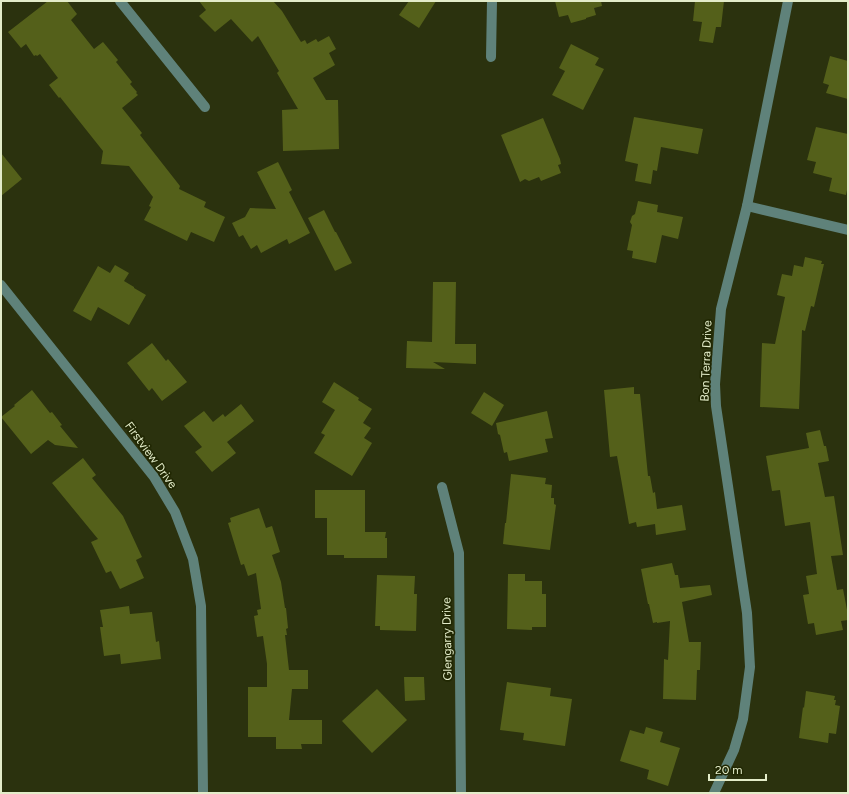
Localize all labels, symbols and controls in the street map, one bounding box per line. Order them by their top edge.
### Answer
street label: Bon Terra Drive [698,320,714,402]
street label: Firstview Drive [122,419,180,491]
street label: Glengarry Drive [439,597,455,681]
scale bar [709,756,766,782]
text: 20 m [715,763,743,777]

